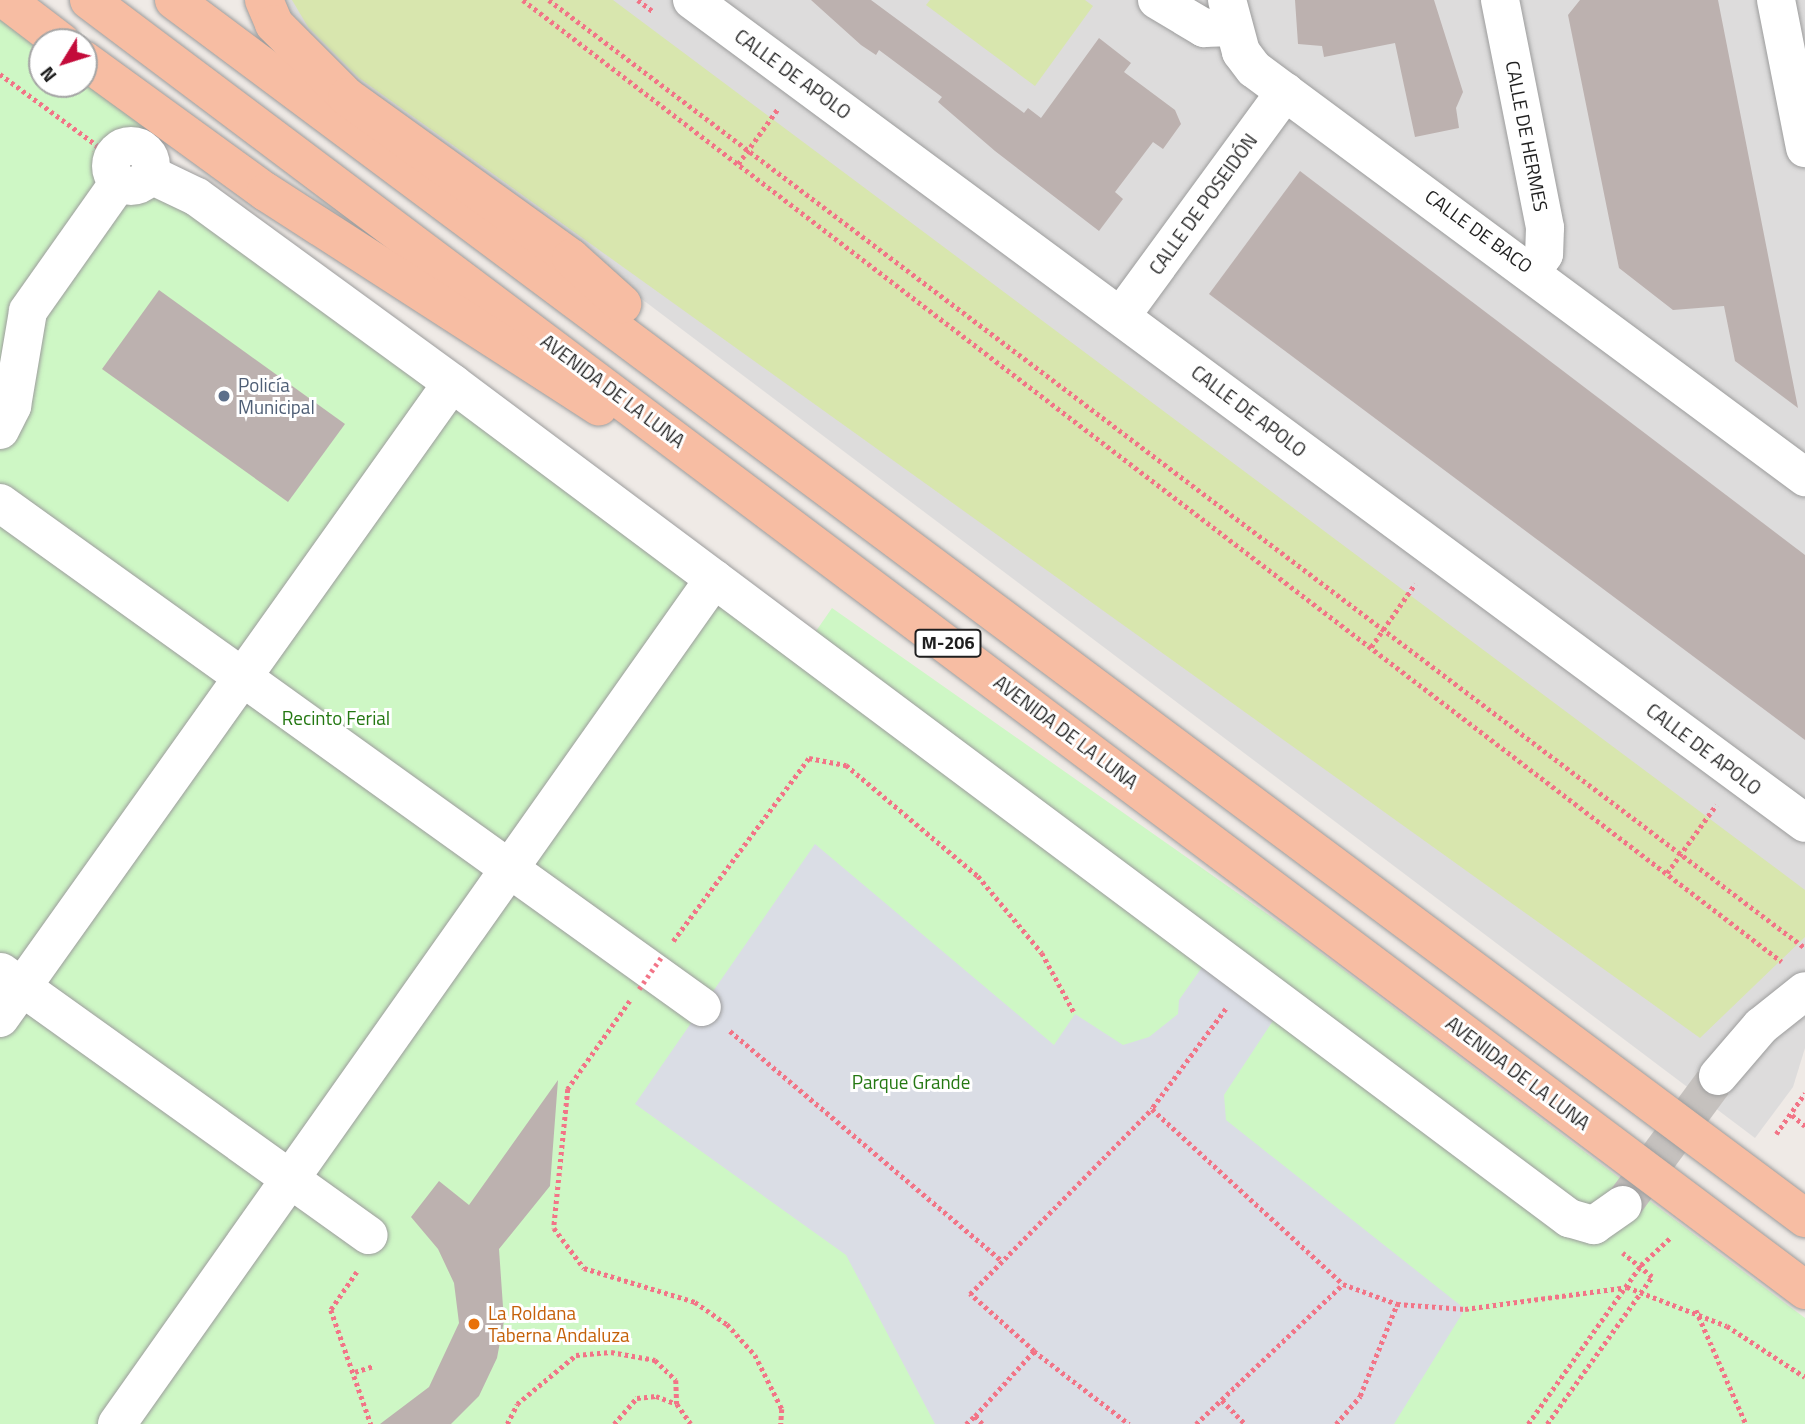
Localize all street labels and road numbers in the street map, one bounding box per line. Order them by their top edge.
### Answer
street label: CALLE DE APOLO [731,24,855,124]
street label: CALLE DE HERMES [1501,59,1553,213]
street label: CALLE DE POSEIDÓN [1144,129,1262,279]
street label: CALLE DE BACO [1421,185,1537,277]
street label: AVENIDA DE LA LUNA [537,329,689,453]
street label: CALLE DE APOLO [1187,360,1311,462]
road number: M-206 [913,628,983,658]
street label: AVENIDA DE LA LUNA [990,670,1142,794]
street label: CALLE DE APOLO [1642,698,1766,800]
street label: AVENIDA DE LA LUNA [1442,1011,1594,1135]

